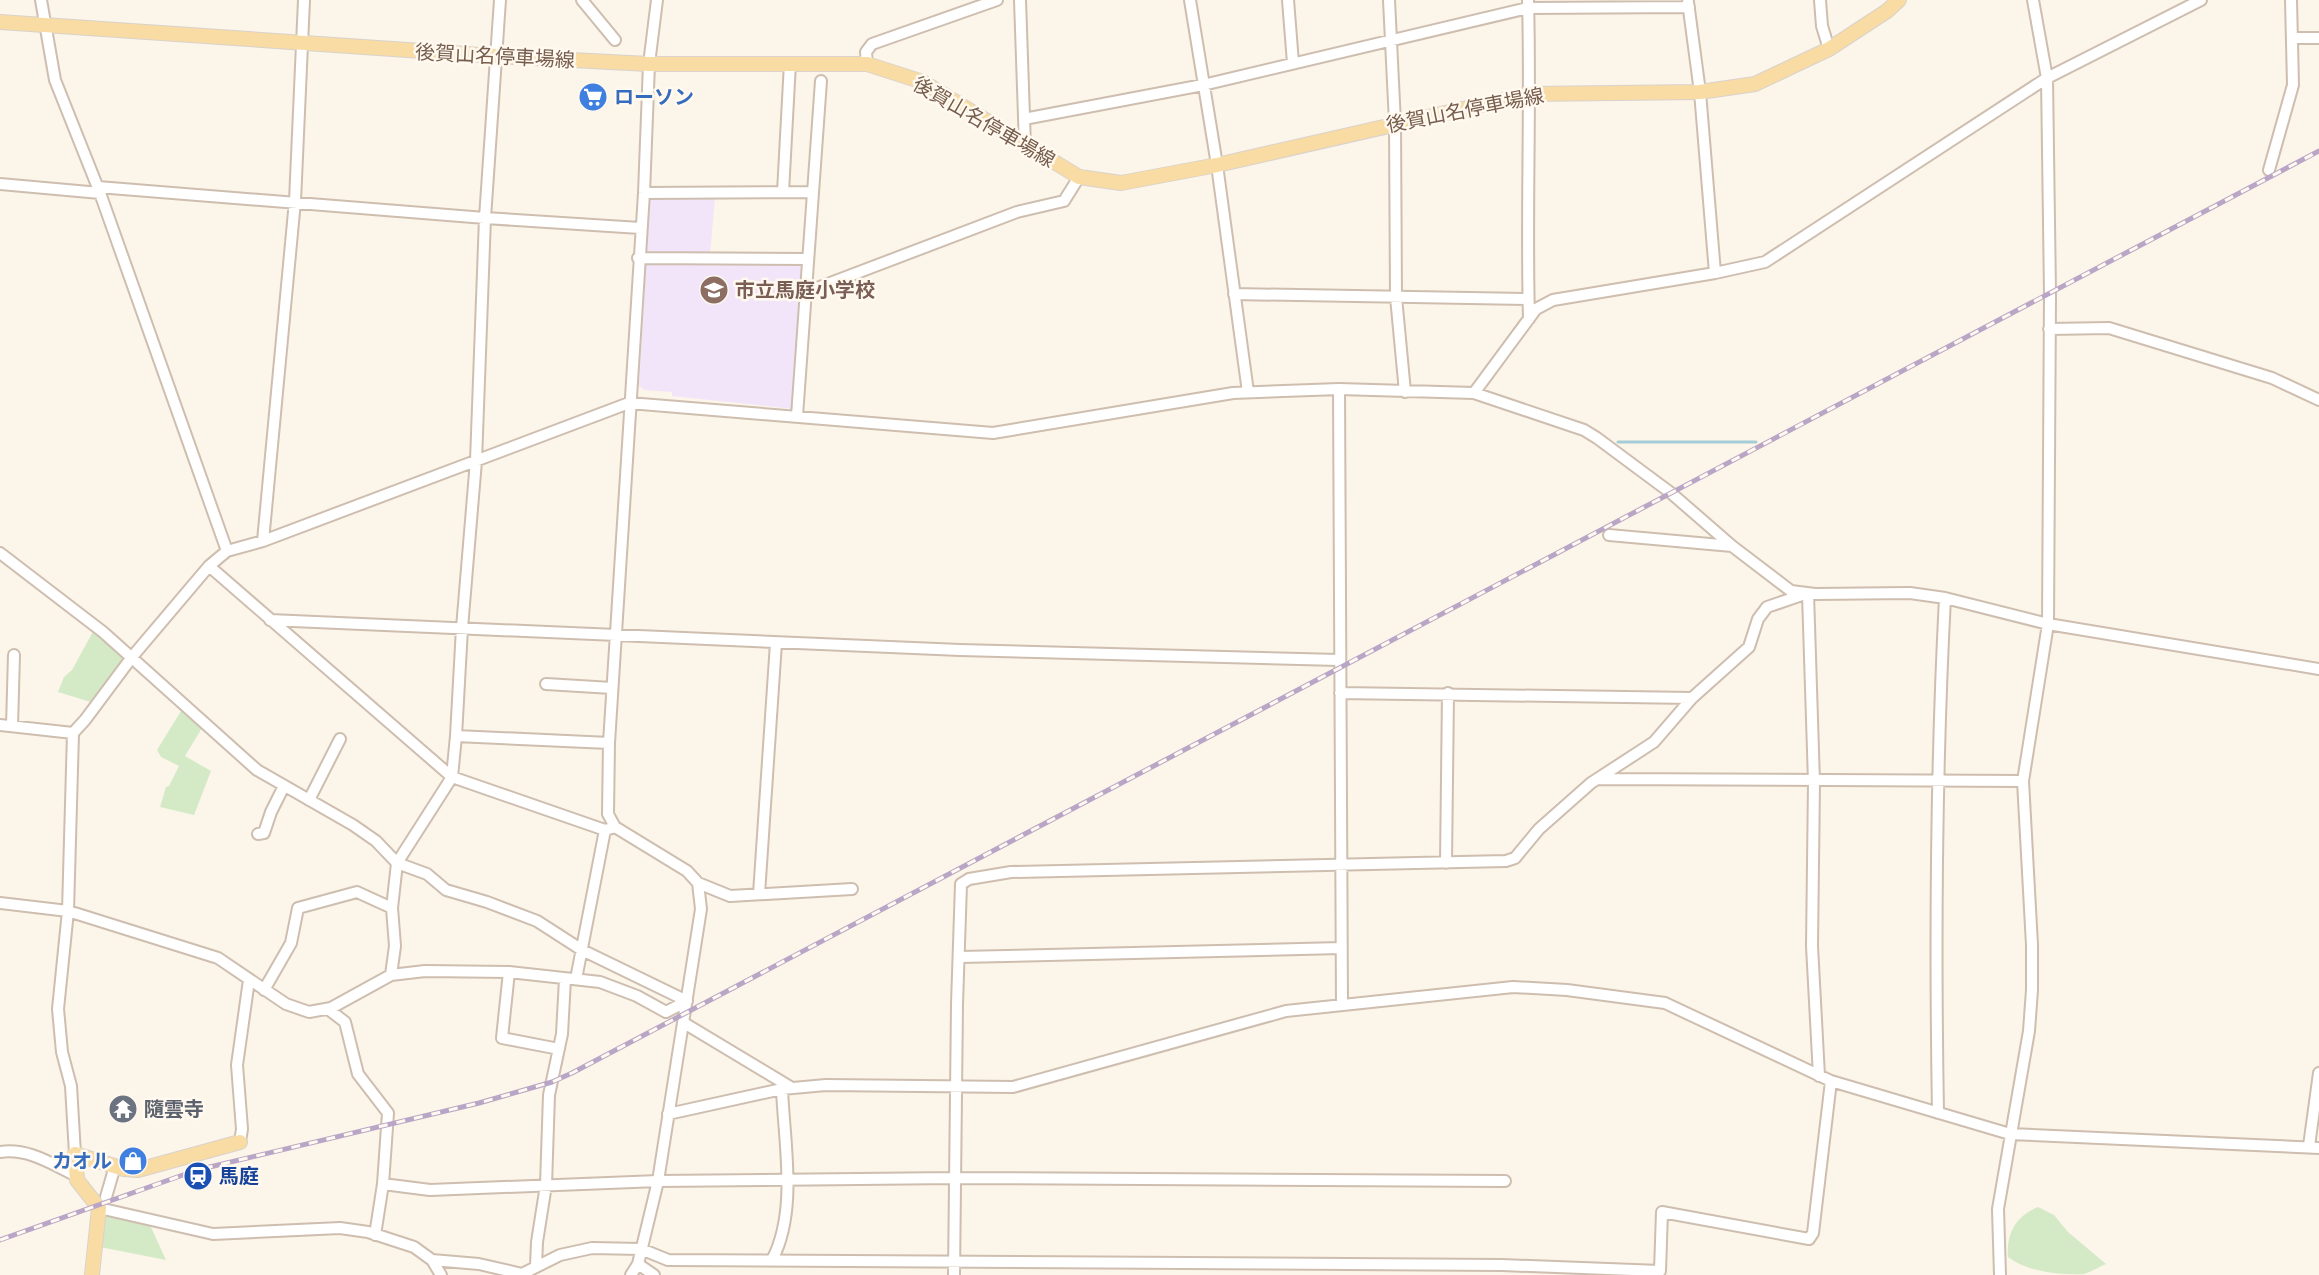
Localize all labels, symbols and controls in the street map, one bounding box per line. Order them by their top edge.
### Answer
street label: 後賀山名停車場線 [414,39,576,73]
street label: 後賀山名停車場線 [908,71,1060,173]
supermarket icon: ローソン [577,81,609,113]
street label: 後賀山名停車場線 [1384,82,1546,138]
place label: ローソン [614,84,694,110]
school or university icon: 市立馬庭小学校 [698,274,730,306]
place label: 市立馬庭小学校 [735,277,875,303]
temple icon: 隨雲寺 [107,1093,139,1125]
place label: 隨雲寺 [144,1096,204,1122]
shop icon: カオル [117,1145,149,1177]
place label: カオル [52,1148,112,1174]
station icon: 馬庭 [182,1160,214,1192]
place label: 馬庭 [219,1163,259,1189]

